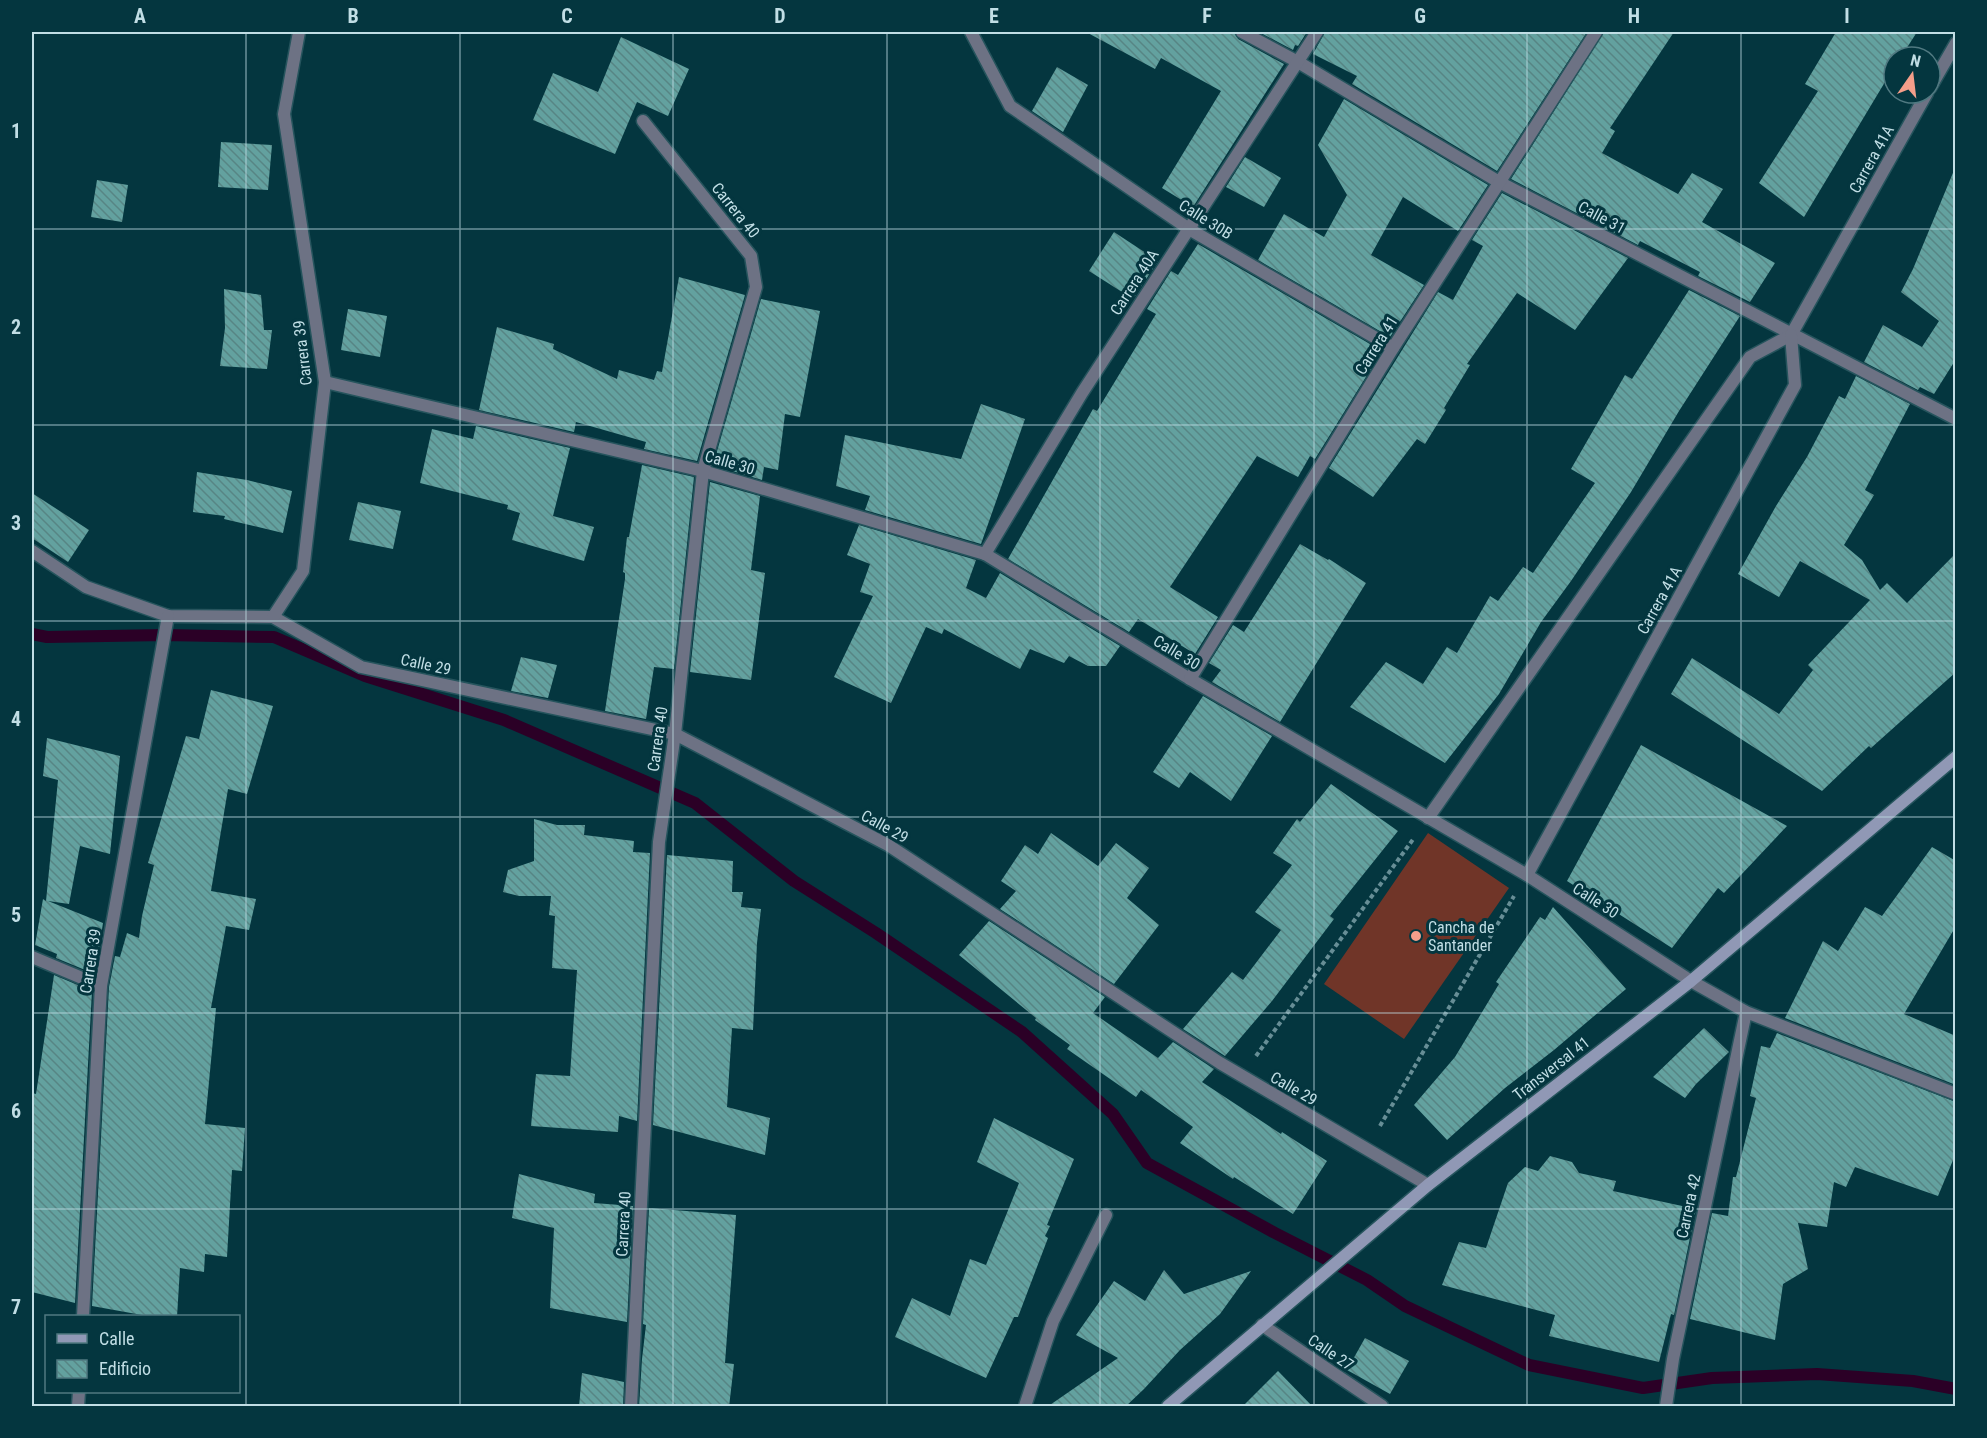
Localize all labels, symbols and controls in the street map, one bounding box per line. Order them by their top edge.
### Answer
text: A [134,4,146,28]
text: B [347,4,359,28]
text: C [561,4,573,28]
text: D [774,4,786,28]
text: E [989,4,999,28]
text: F [1202,4,1212,28]
text: G [1414,4,1426,28]
text: H [1628,4,1640,28]
text: I [1844,4,1850,28]
north arrow [1882,45,1942,105]
text: N [1908,51,1923,71]
text: 1 [11,119,21,143]
street label: Carrera 41A [1845,122,1898,197]
street label: Carrera 40 [708,179,764,242]
street label: Calle 30B [1175,196,1236,243]
street label: Calle 31 [1575,197,1629,238]
street label: Carrera 40A [1106,246,1163,319]
street label: Carrera 41 [1351,312,1402,378]
text: 2 [11,315,21,339]
street label: Carrera 39 [289,319,316,387]
street label: Calle 30 [703,446,757,479]
text: 3 [11,511,21,535]
street label: Carrera 41A [1633,563,1686,638]
street label: Calle 30 [1150,631,1204,674]
street label: Calle 29 [399,650,453,679]
street label: Carrera 40 [644,705,671,773]
text: 4 [11,707,21,731]
street label: Calle 29 [858,806,912,847]
street label: Calle 30 [1569,879,1622,922]
text: 5 [11,903,21,927]
place label: Cancha de Santander [1428,918,1494,955]
street label: Carrera 39 [76,927,105,995]
marker: Cancha de Santander [1409,929,1423,943]
street label: Transversal 41 [1509,1033,1593,1104]
street label: Calle 29 [1267,1067,1321,1109]
text: 6 [11,1099,21,1123]
street label: Carrera 42 [1672,1172,1705,1240]
street label: Carrera 40 [612,1191,635,1257]
text: 7 [11,1295,21,1319]
legend [45,1315,240,1393]
text: Calle [99,1328,135,1349]
street label: Calle 27 [1304,1330,1357,1375]
text: Edificio [99,1358,151,1379]

